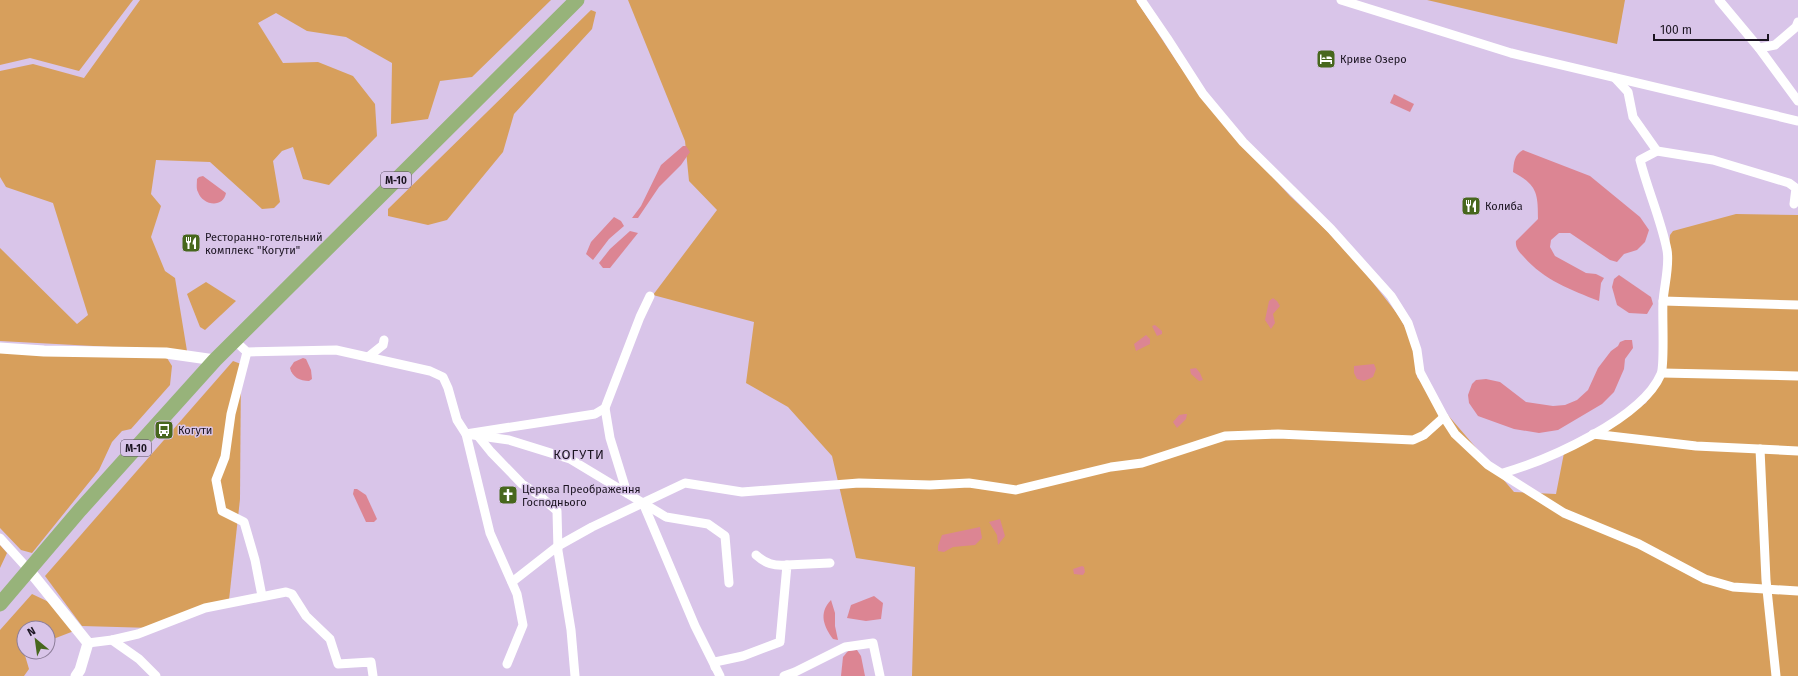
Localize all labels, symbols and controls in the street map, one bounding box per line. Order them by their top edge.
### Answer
scale bar [1654,16,1768,42]
text: 100 m [1660,23,1692,37]
hotel icon: Криве Озеро [1315,48,1337,70]
place label: Криве Озеро [1340,53,1407,66]
road number: М-10 [381,172,411,188]
restaurant icon: Колиба [1460,195,1482,217]
place label: Колиба [1485,200,1523,213]
place label: Ресторанно-готельний комплекс "Когути" [205,231,323,257]
restaurant icon: Ресторанно-готельний комплекс "Когути" [180,232,202,254]
bus stop icon: Когути [153,419,175,441]
place label: Когути [178,424,212,437]
road number: М-10 [121,440,151,456]
district label: КОГУТИ [553,447,605,462]
place label: Церква Преображення Господнього [522,483,641,509]
church icon: Церква Преображення Господнього [497,484,519,506]
north arrow [16,620,56,660]
text: N [25,624,38,639]

